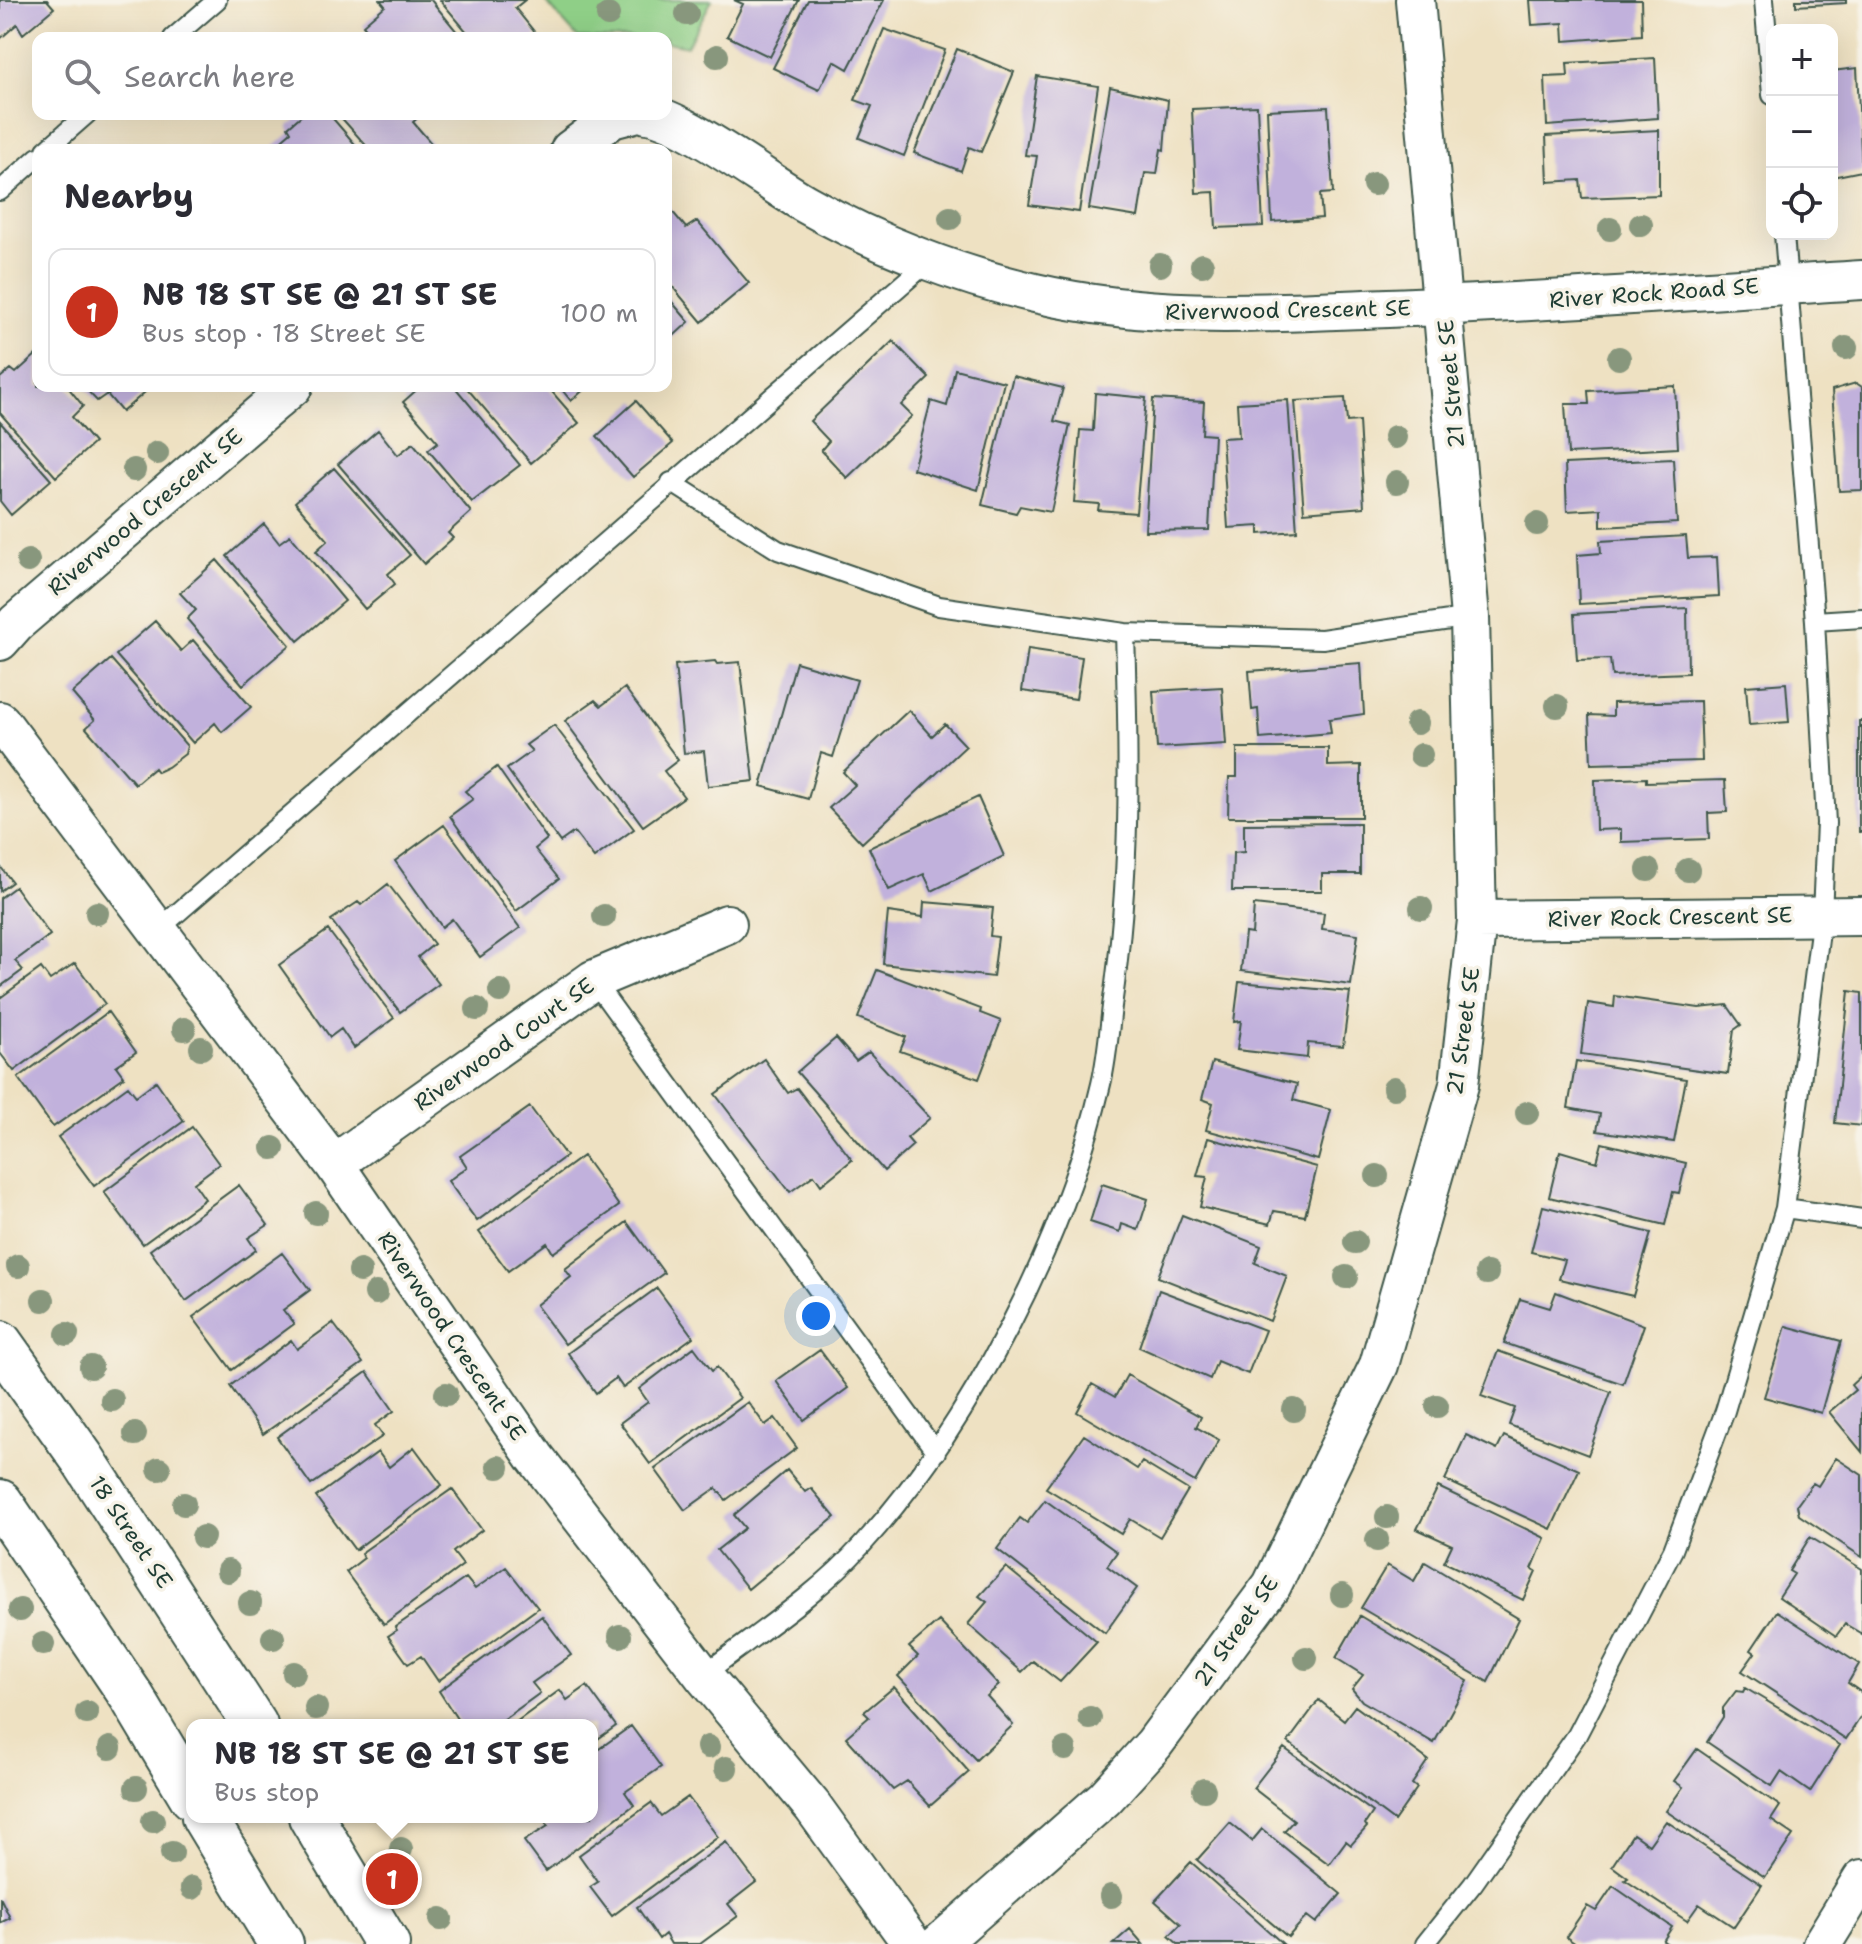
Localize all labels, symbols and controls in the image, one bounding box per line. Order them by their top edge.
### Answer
map controls [1766,24,1838,240]
button: + [1766,24,1838,96]
search box [32,32,672,120]
icon: search [60,54,104,98]
text: Search here [124,56,295,97]
button: − [1766,96,1838,168]
button: locate [1766,168,1838,240]
text: Nearby [64,173,194,219]
street label: River Rock Road SE [1548,271,1760,315]
text: NB 18 ST SE @ 21 ST SE [142,274,497,315]
street label: Riverwood Crescent SE [1165,293,1411,327]
text: 1 [86,295,98,330]
text: 100 m [560,295,638,330]
text: Bus stop · 18 Street SE [142,315,426,350]
street label: 21 Street SE [1431,318,1471,450]
street label: Riverwood Crescent SE [42,422,248,602]
street label: River Rock Crescent SE [1547,900,1793,934]
street label: 21 Street SE [1440,965,1486,1097]
street label: Riverwood Court SE [408,971,600,1117]
street label: Riverwood Crescent SE [371,1226,533,1446]
your location [796,1296,836,1336]
street label: 18 Street SE [83,1470,179,1594]
street label: 21 Street SE [1187,1570,1285,1692]
popup [186,1719,598,1823]
text: NB 18 ST SE @ 21 ST SE [214,1733,570,1774]
text: Bus stop [214,1774,319,1809]
pin: 1 [366,1849,418,1909]

